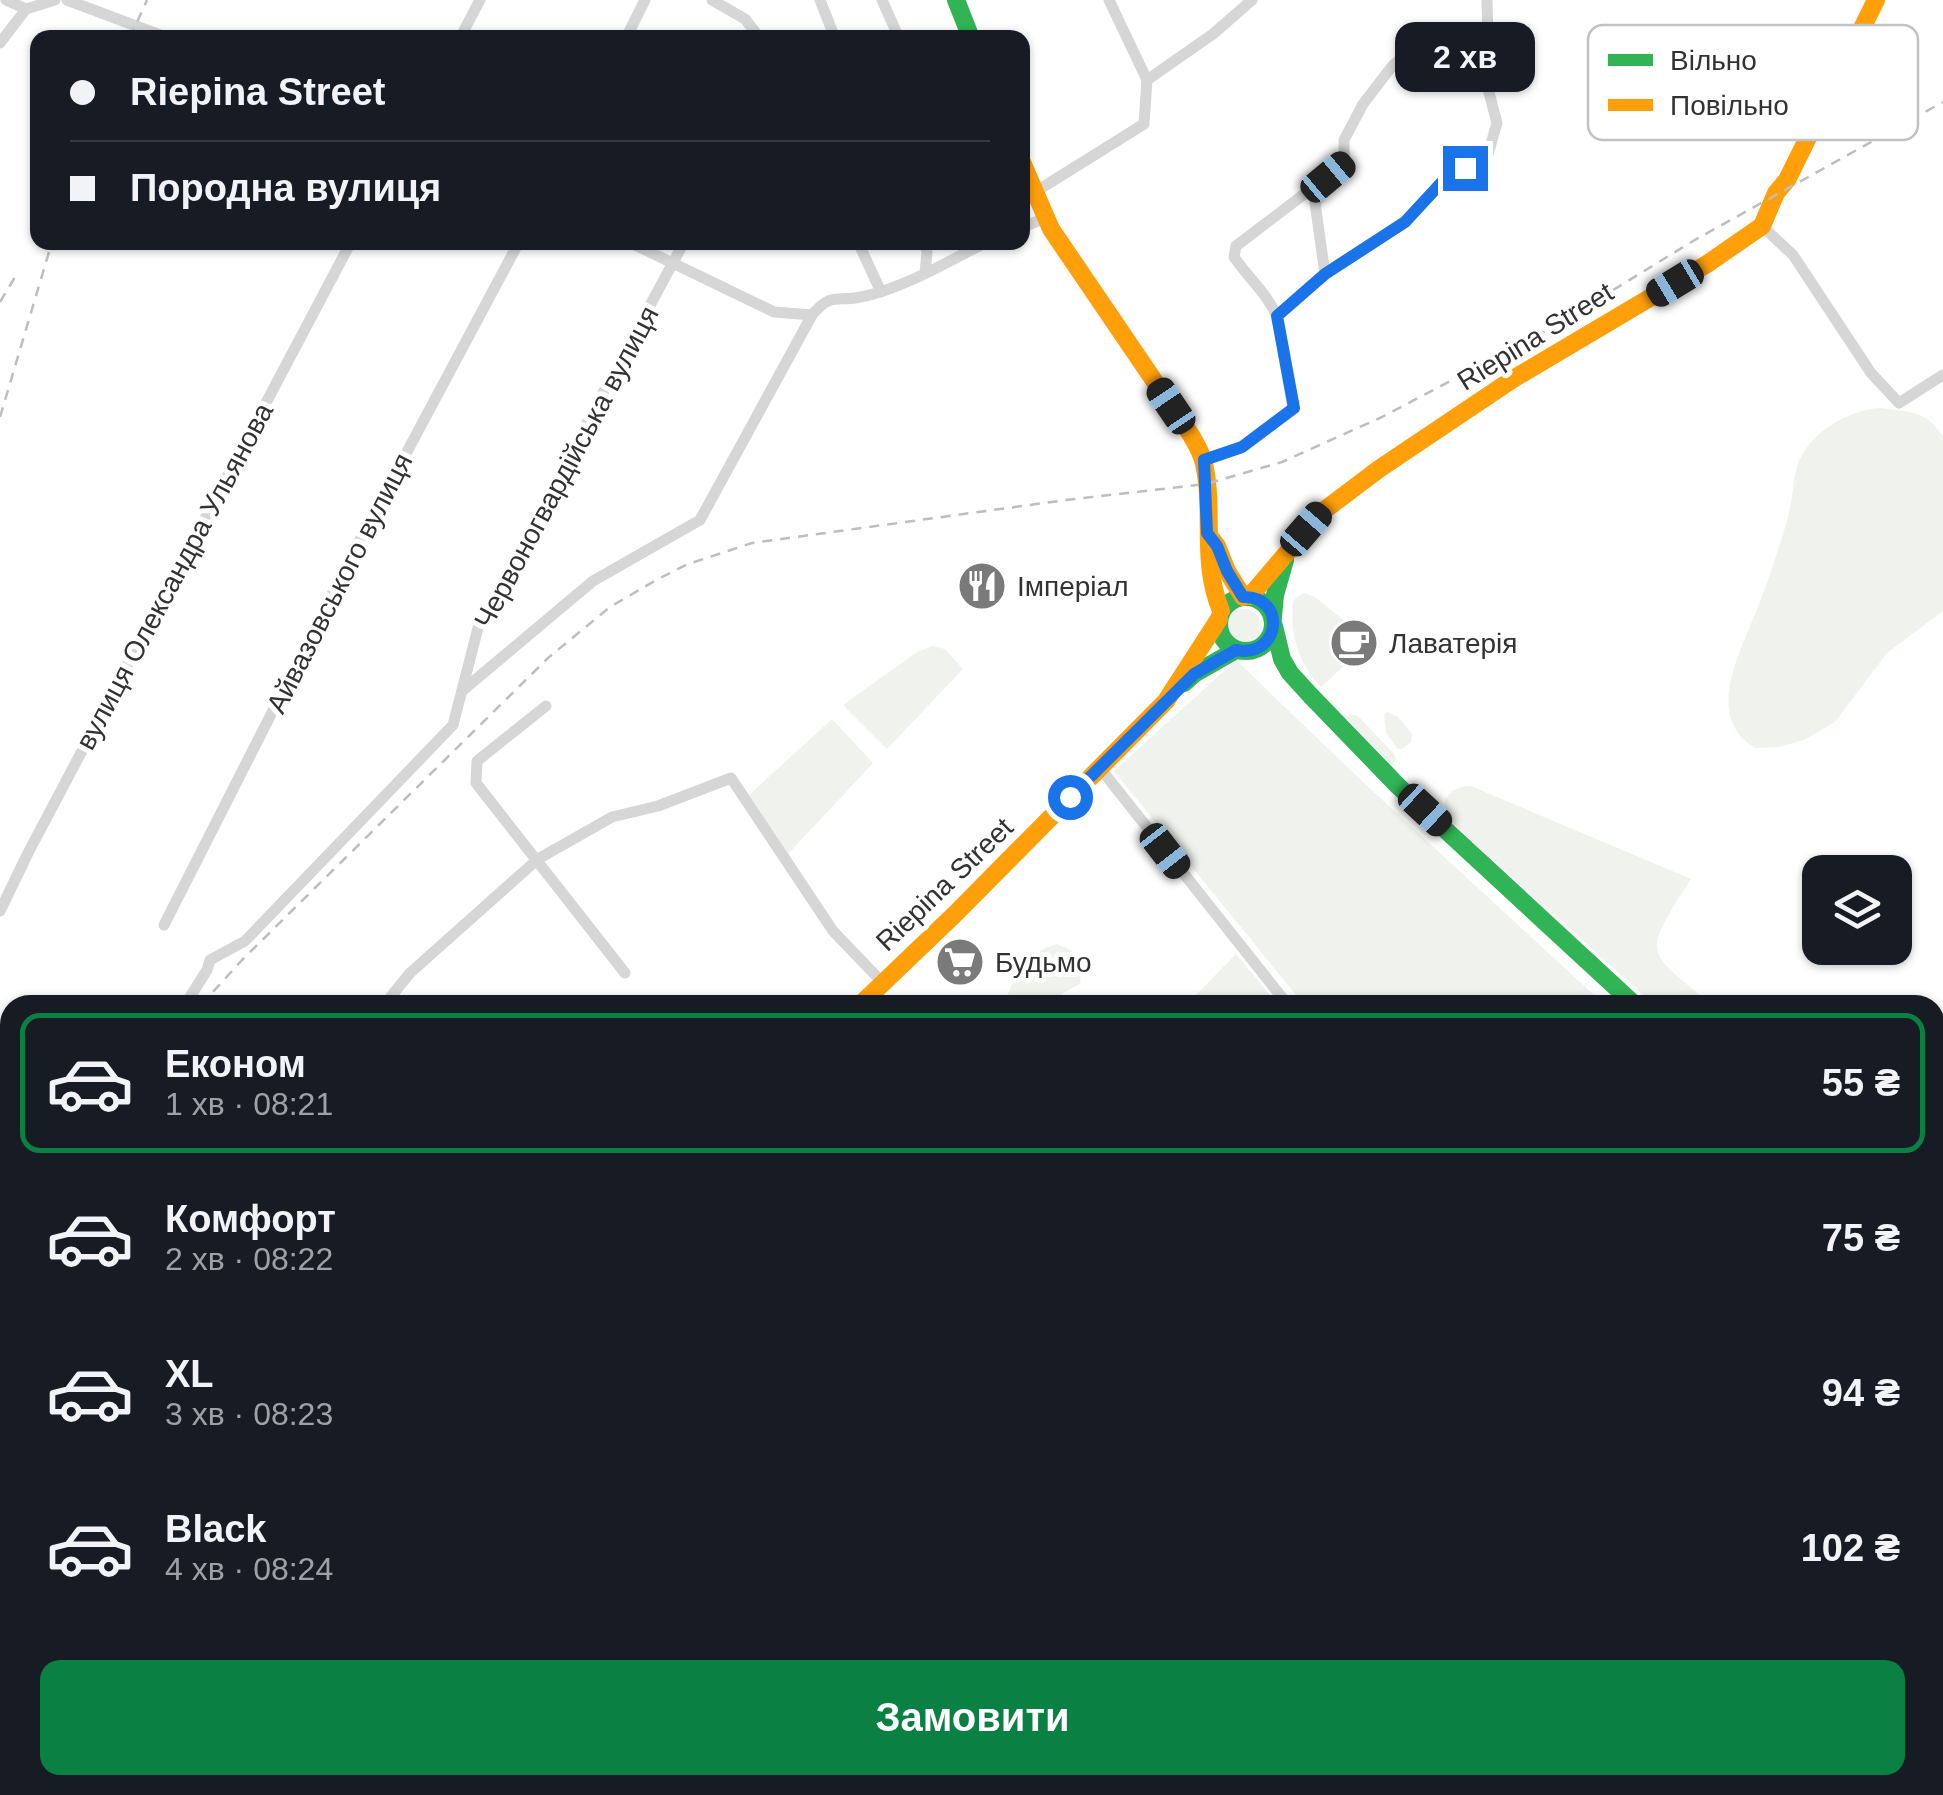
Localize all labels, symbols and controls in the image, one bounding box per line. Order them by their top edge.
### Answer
callout: 2 хв [1395,23,1535,93]
legend [1588,25,1918,140]
text: 2 хв [1433,39,1497,75]
text: Вільно [1670,45,1757,76]
text: Riepina Street [130,71,386,113]
text: Повільно [1670,90,1789,121]
car [1295,146,1361,208]
route end [1443,146,1488,191]
text: Породна вулиця [130,167,441,209]
car [1642,255,1708,311]
street label: Riepina Street [1452,276,1619,397]
street label: Червоногвардійська вулиця [468,301,665,633]
car [1142,373,1200,439]
street label: вулиця Олександра Ульянова [70,397,279,755]
street label: Айвазовського вулиця [260,448,418,718]
car [1275,497,1337,561]
restaurant icon: Імперіал [956,560,1008,612]
place label: Імперіал [1017,571,1128,602]
cafe icon: Лаватерія [1328,617,1380,669]
place label: Лаватерія [1389,628,1518,659]
route start [1048,775,1093,820]
car [1393,779,1457,841]
street label: Riepina Street [870,811,1019,957]
car [1135,818,1195,884]
map controls [1802,855,1912,965]
button: layers [1802,855,1912,965]
supermarket icon: Будьмо [934,936,986,988]
place label: Будьмо [995,947,1092,978]
icon: car [45,1038,135,1128]
text: Економ [165,1043,306,1085]
text: 55 ₴ [1822,1062,1900,1104]
text: 1 хв · 08:21 [165,1086,333,1122]
icon: car [45,1193,135,1283]
text: Комфорт [165,1198,336,1240]
text: 75 ₴ [1822,1217,1900,1259]
text: 2 хв · 08:22 [165,1241,333,1277]
icon: car [45,1348,135,1438]
text: XL [165,1353,214,1395]
text: 94 ₴ [1822,1372,1900,1414]
text: 3 хв · 08:23 [165,1396,333,1432]
icon: car [45,1503,135,1593]
text: Black [165,1508,266,1550]
text: 102 ₴ [1801,1527,1900,1569]
text: 4 хв · 08:24 [165,1551,333,1587]
button: Замовити [40,1660,1905,1775]

